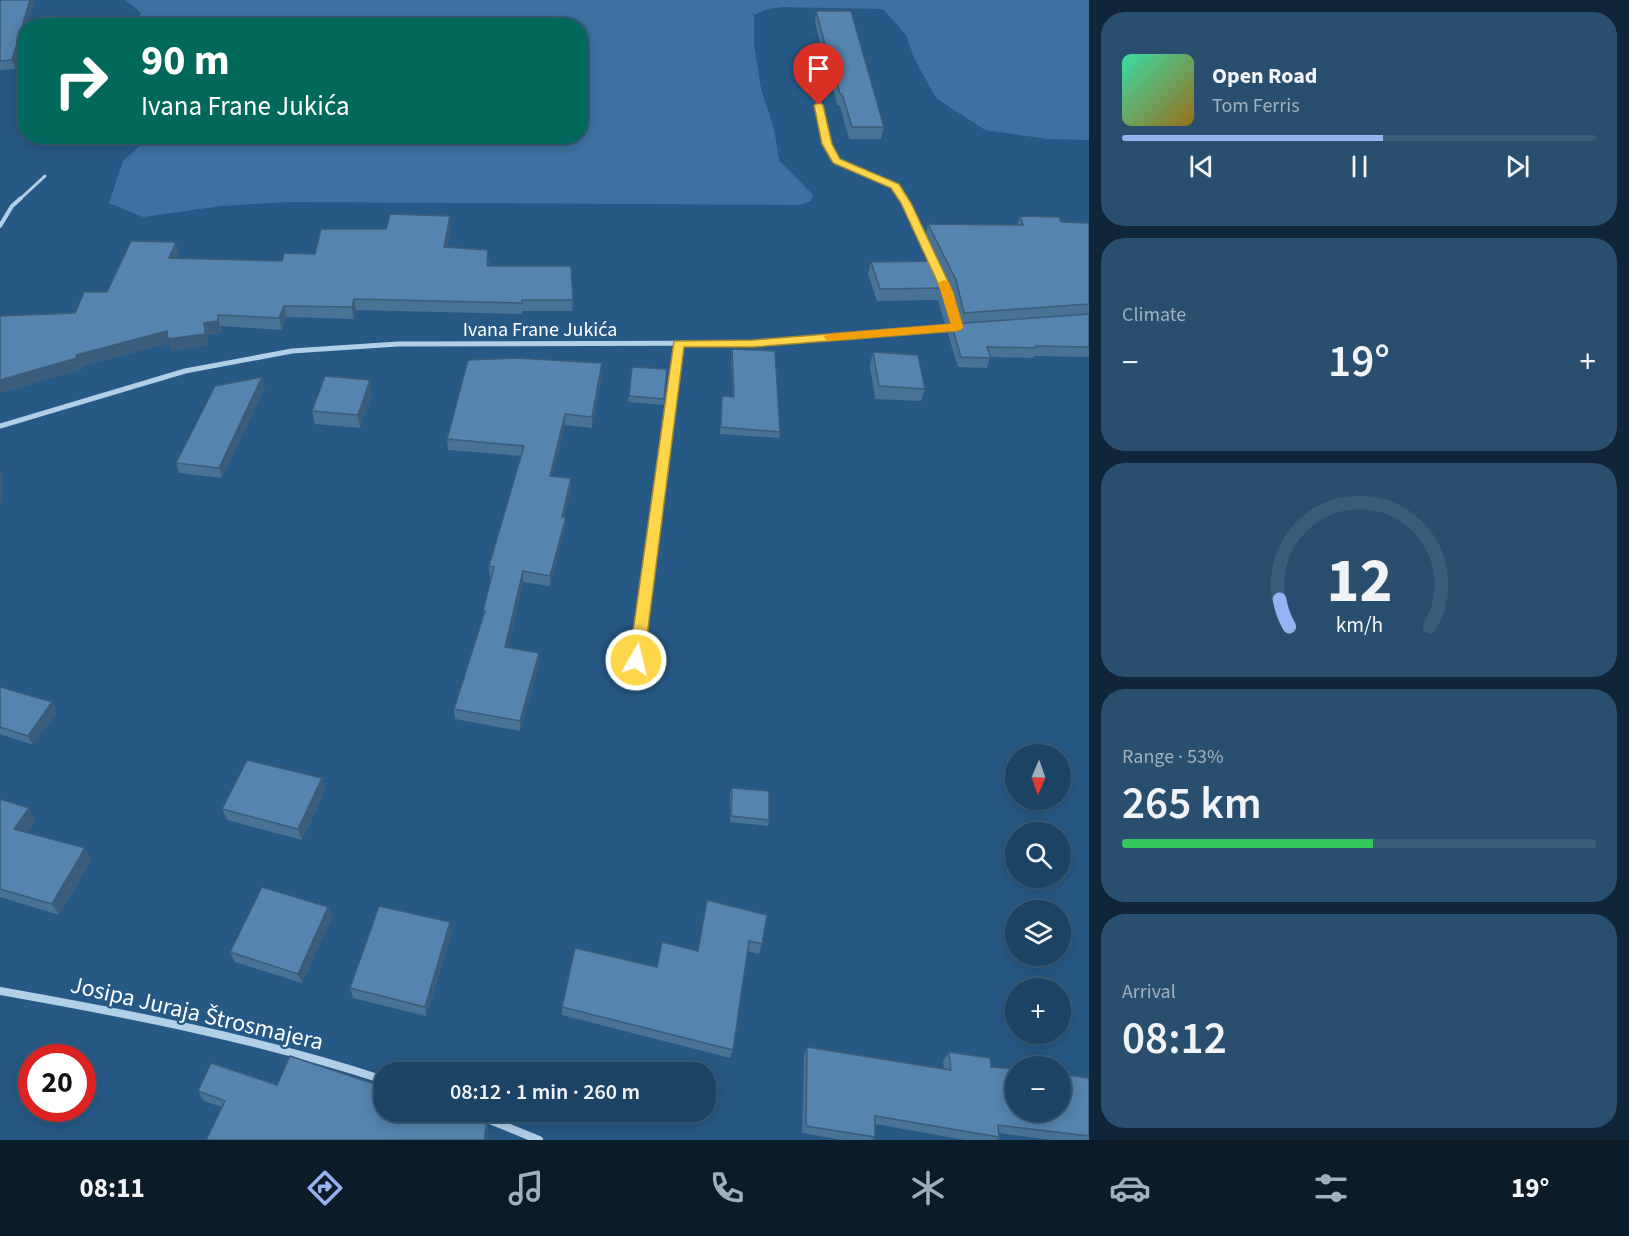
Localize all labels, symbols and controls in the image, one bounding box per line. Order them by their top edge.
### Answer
text: 90 m [141,31,230,91]
icon: right [42,42,120,120]
pin [793,43,844,105]
icon: arrive [802,52,835,85]
text: Open Road [1212,60,1317,92]
text: Ivana Frane Jukića [141,87,350,126]
text: Tom Ferris [1212,92,1300,120]
icon: previous [1185,150,1218,183]
icon: pause [1343,150,1376,183]
icon: next [1501,150,1534,183]
text: Climate [1122,301,1186,329]
street label: Ivana Frane Jukića [463,316,617,344]
text: 19° [1328,330,1390,394]
text: − [1122,339,1138,386]
text: + [1580,339,1596,386]
text: 12 [1326,537,1392,626]
text: km/h [1335,610,1383,641]
position arrow [604,628,668,692]
text: Range · 53% [1122,743,1223,771]
north arrow [1005,744,1071,810]
map controls [1005,744,1071,1122]
text: 265 km [1122,772,1262,836]
button: search [1005,822,1071,888]
button: layers [1005,900,1071,966]
street label: Josipa Juraja Štrosmajera [67,967,327,1060]
button: + [1005,978,1071,1044]
text: Arrival [1122,978,1176,1006]
text: 08:12 [1122,1007,1227,1071]
speed limit sign: 20 [18,1044,96,1122]
button: − [1005,1056,1071,1122]
text: 08:12 · 1 min · 260 m [450,1076,640,1108]
icon: directions [304,1167,346,1209]
icon: music [505,1167,547,1209]
icon: phone [706,1167,748,1209]
icon: climate [907,1167,949,1209]
icon: car [1109,1167,1151,1209]
icon: filters [1310,1167,1352,1209]
text: 08:11 [80,1169,145,1208]
text: 19° [1511,1169,1549,1208]

